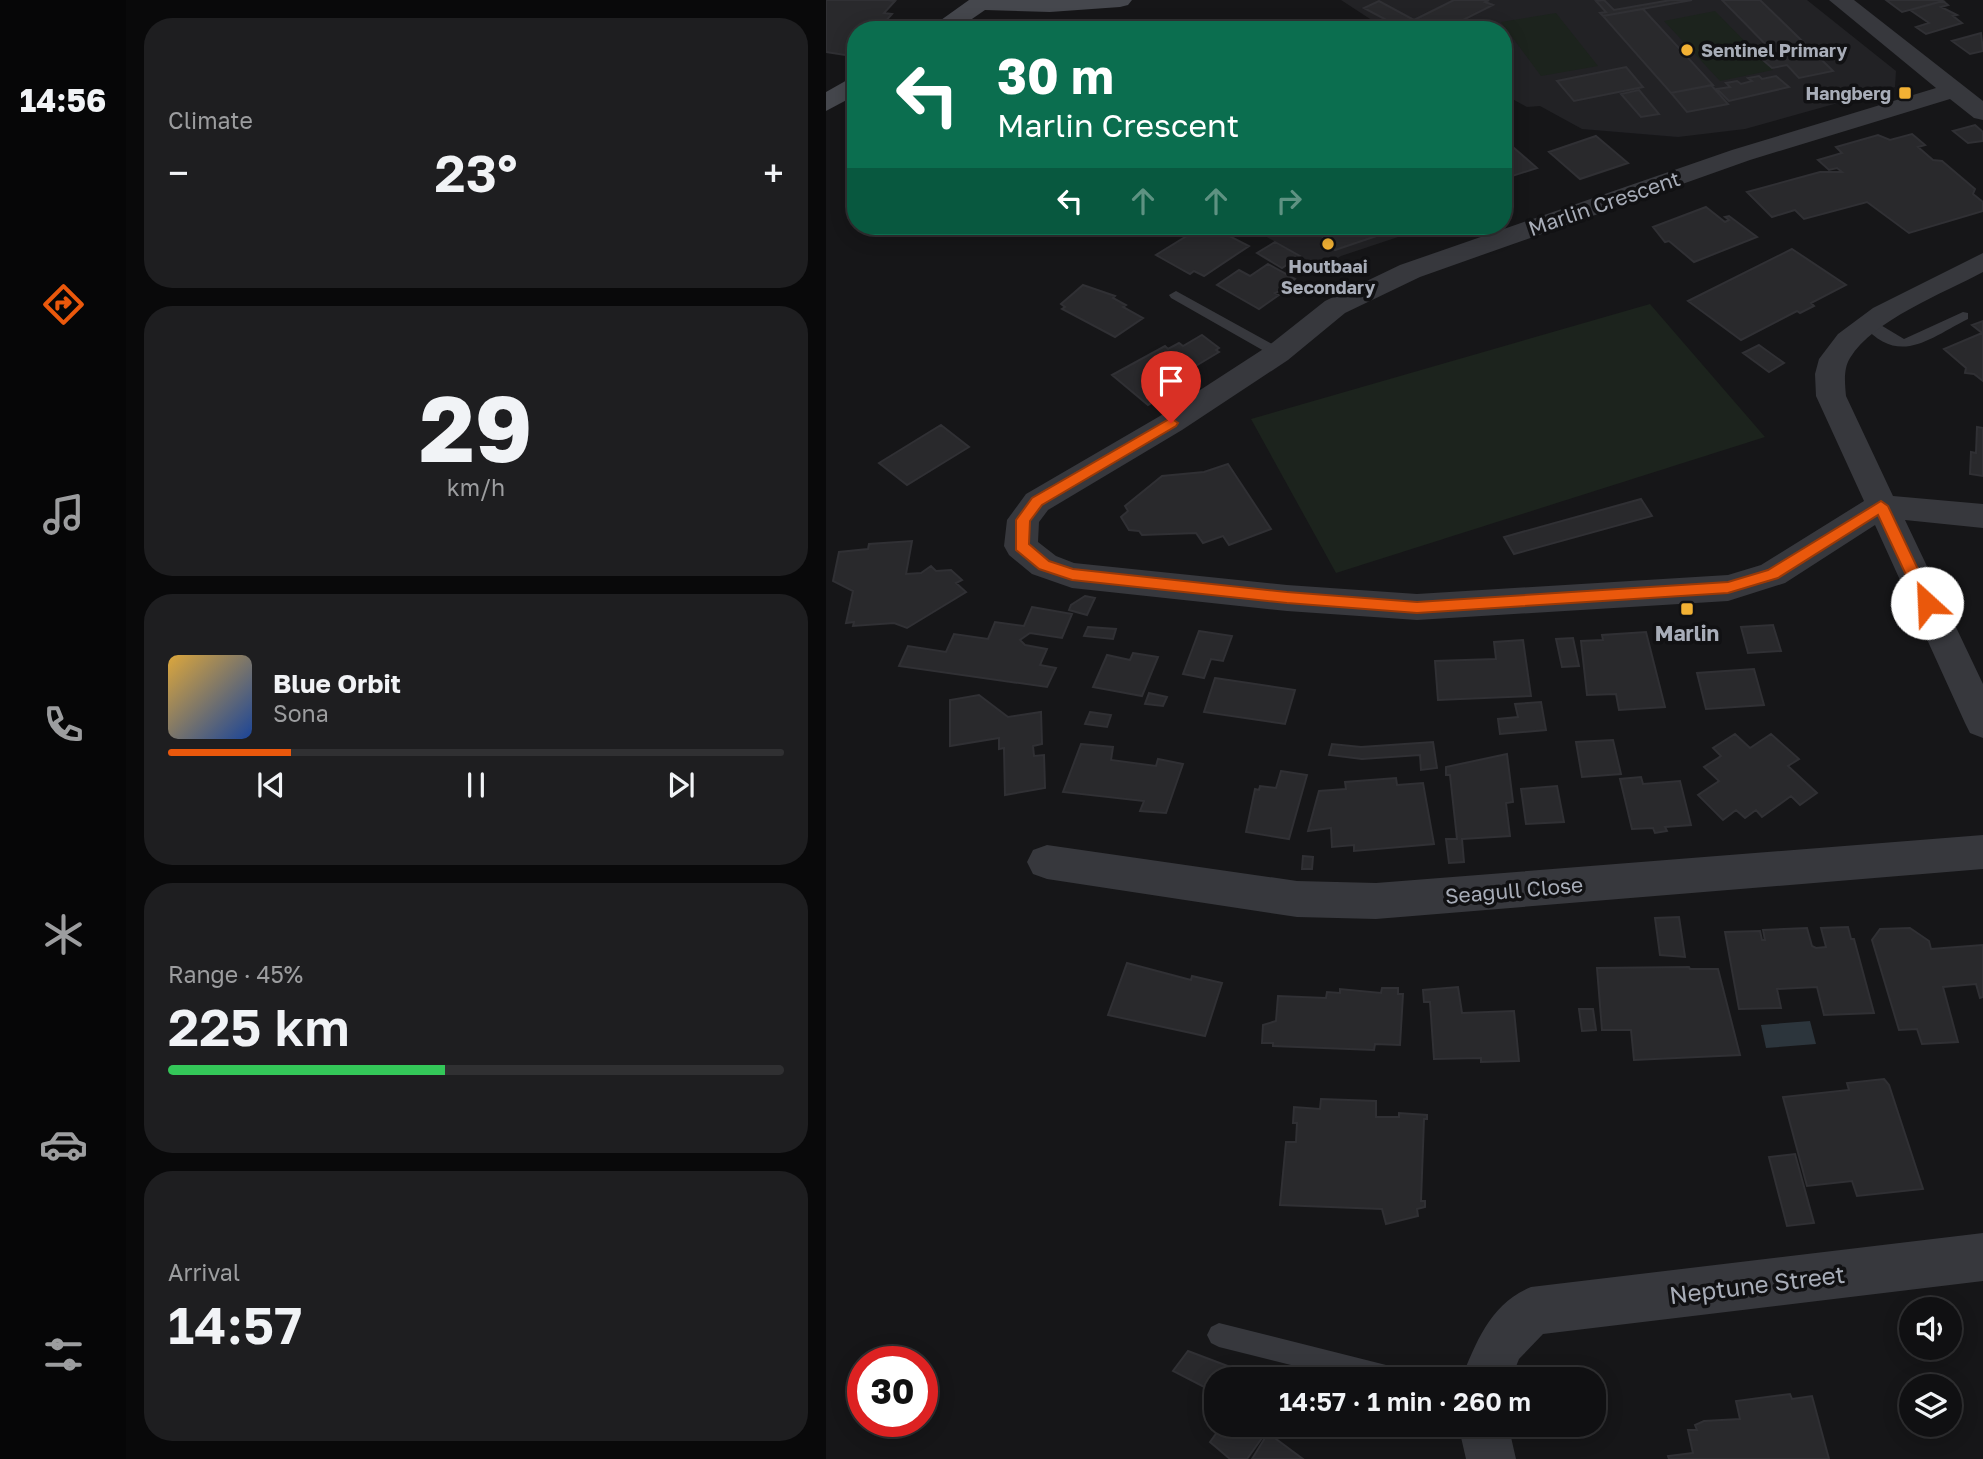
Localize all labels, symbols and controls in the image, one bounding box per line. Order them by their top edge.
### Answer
place label: Sentinel Primary [1701,39,1847,61]
marker: Sentinel Primary [1679,42,1695,58]
text: 30 m [997,46,1114,105]
icon: left [882,49,973,140]
text: 14:56 [20,81,106,119]
place label: Hangberg [1805,82,1891,104]
marker: Hangberg [1897,85,1913,101]
text: Climate [168,106,253,134]
text: Marlin Crescent [997,106,1239,144]
text: 23° [435,141,517,203]
text: − [168,150,189,195]
text: + [763,150,784,195]
street label: Marlin Crescent [1525,165,1683,241]
icon: left [1051,182,1089,220]
icon: ahead [1124,182,1162,220]
icon: ahead [1197,182,1235,220]
icon: right [1270,182,1308,220]
marker: Houtbaai Secondary [1320,236,1336,252]
place label: Houtbaai Secondary [1281,255,1375,298]
icon: directions [39,280,88,329]
pin [1141,351,1201,423]
icon: arrive [1152,362,1190,400]
text: 29 [419,373,533,482]
text: km/h [447,473,505,501]
icon: music [39,490,88,539]
position arrow [1890,566,1964,640]
marker: Marlin [1679,601,1695,617]
place label: Marlin [1655,620,1719,646]
text: Blue Orbit [273,668,401,699]
text: Sona [273,699,329,727]
icon: phone [39,700,88,749]
icon: previous [252,766,290,804]
icon: pause [457,766,495,804]
icon: next [662,766,700,804]
street label: Seagull Close [1444,871,1584,909]
icon: climate [39,910,88,959]
text: Range · 45% [168,960,303,988]
text: 225 km [168,995,350,1057]
icon: car [39,1120,88,1169]
text: Arrival [168,1258,240,1286]
street label: Neptune Street [1668,1259,1846,1309]
text: 14:57 [168,1293,302,1355]
map controls [1899,1297,1962,1437]
button: sound [1899,1297,1962,1360]
icon: filters [39,1330,88,1379]
speed limit sign: 30 [847,1346,938,1437]
button: layers [1899,1374,1962,1437]
text: 14:57 · 1 min · 260 m [1279,1386,1531,1417]

